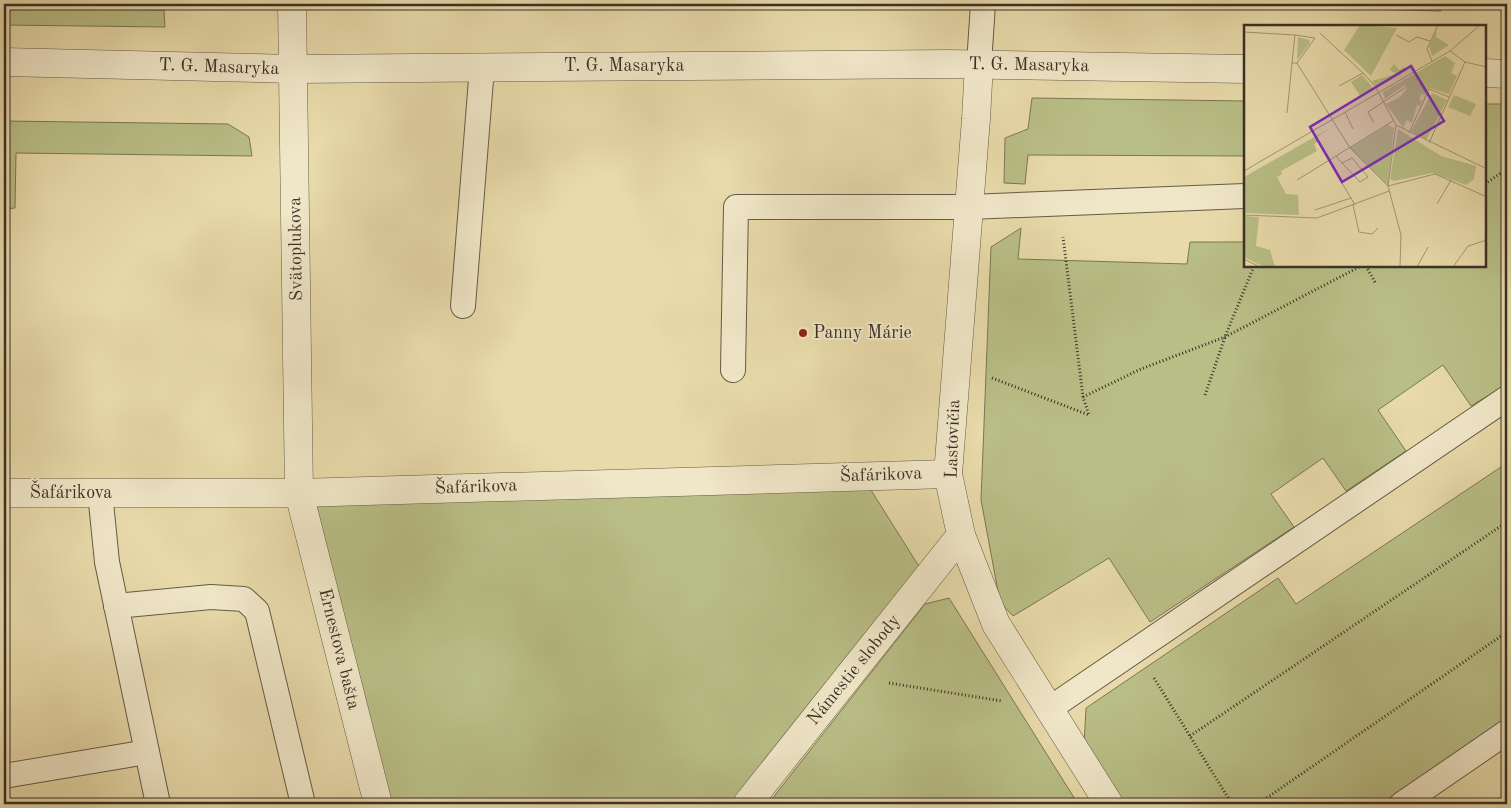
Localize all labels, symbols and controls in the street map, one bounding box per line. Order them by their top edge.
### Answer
inset map [1244,25,1486,268]
street label: T. G. Masaryka [969,55,1090,75]
street label: T. G. Masaryka [158,56,280,78]
street label: T. G. Masaryka [564,57,684,75]
street label: Svätoplukova [286,197,306,301]
place label: Panny Márie [813,324,912,342]
marker: Panny Márie [797,327,809,339]
street label: Lastovičia [943,399,963,479]
street label: Šafárikova [839,460,923,485]
street label: Šafárikova [434,472,518,497]
street label: Šafárikova [30,479,112,502]
street label: Ernestova bašta [315,587,363,711]
street label: Námestie slobody [804,611,904,729]

